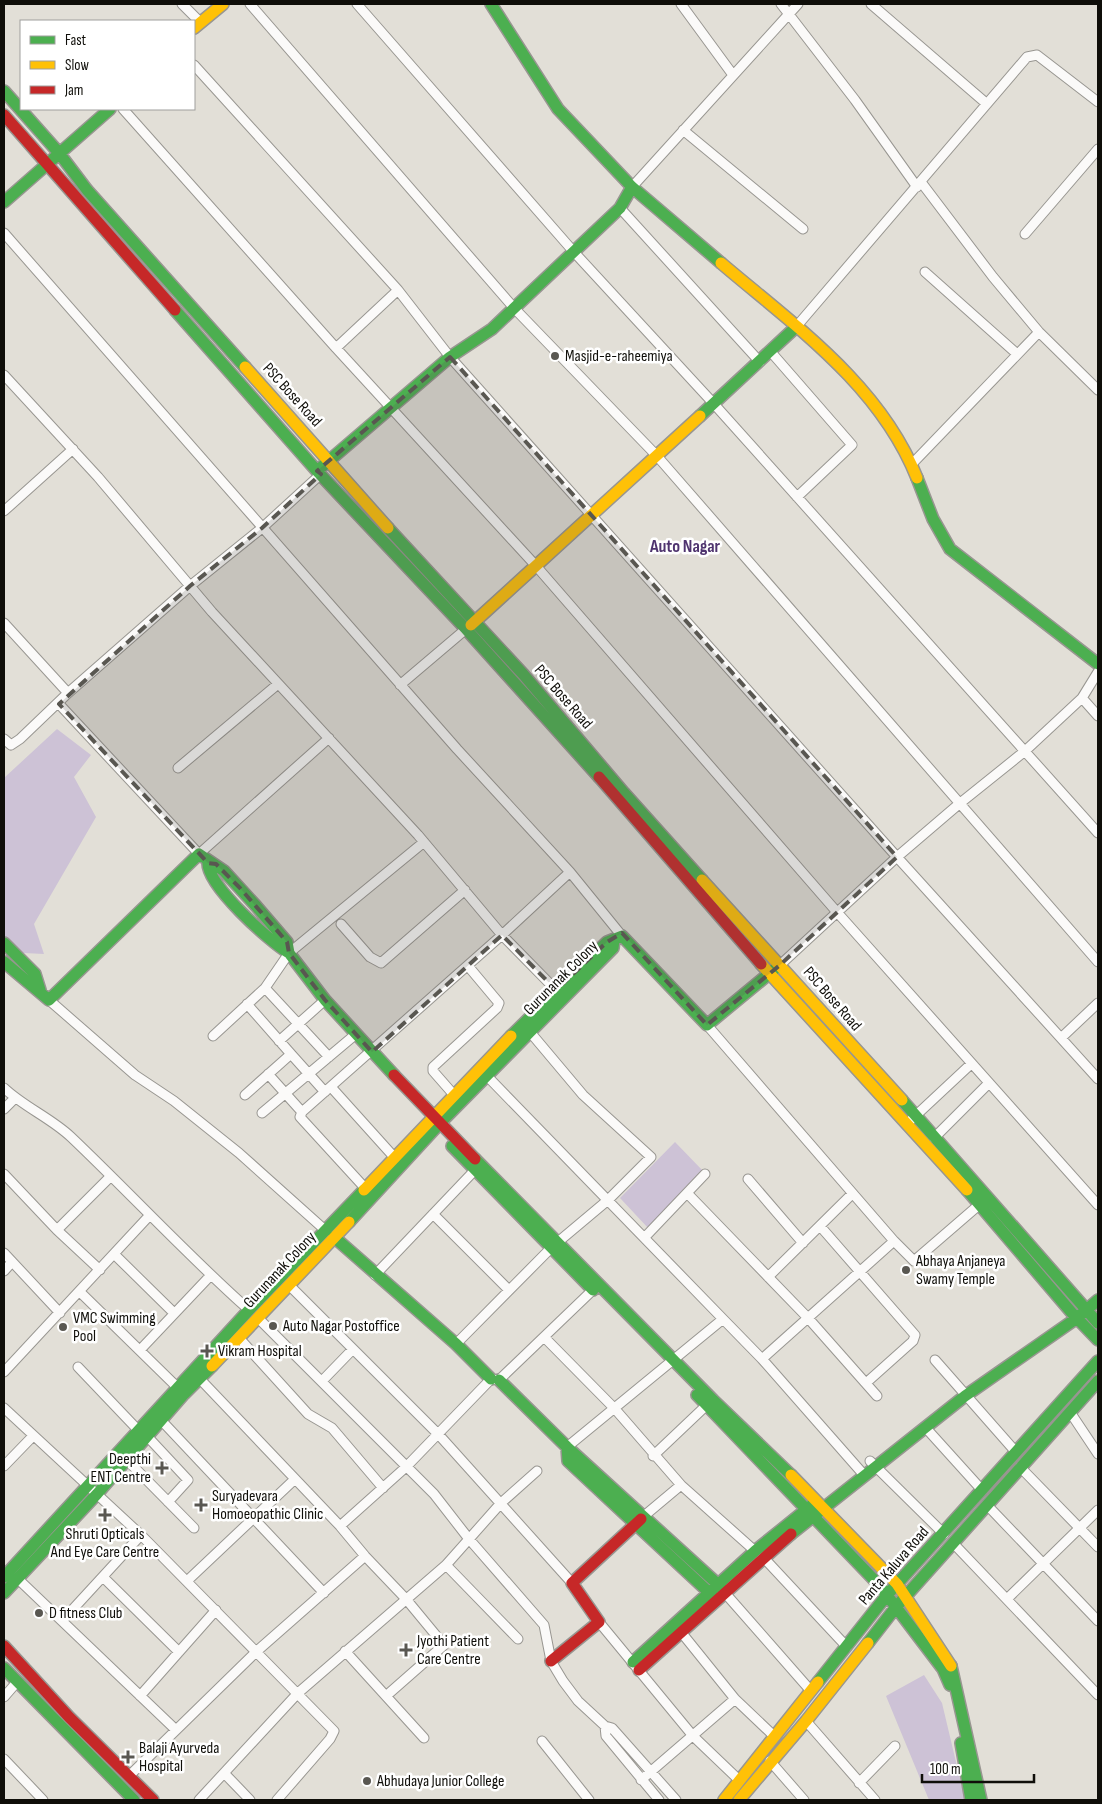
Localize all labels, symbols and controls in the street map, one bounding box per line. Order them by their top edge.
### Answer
legend [20,20,195,110]
text: Fast [65,31,87,50]
text: Slow [65,56,89,75]
text: Jam [64,81,83,100]
place label: Masjid-e-raheemiya [565,347,673,366]
marker: Masjid-e-raheemiya [549,350,561,362]
street label: PSC Bose Road [258,359,326,431]
district label: Auto Nagar [649,536,721,557]
street label: PSC Bose Road [530,661,596,733]
street label: Gurunanak Colony [520,937,602,1019]
street label: PSC Bose Road [799,963,865,1035]
street label: Gurunanak Colony [240,1228,320,1312]
place label: Abhaya Anjaneya Swamy Temple [915,1252,1006,1289]
marker: Abhaya Anjaneya Swamy Temple [900,1264,912,1276]
place label: VMC Swimming Pool [73,1309,156,1346]
place label: Auto Nagar Postoffice [282,1317,400,1336]
marker: Auto Nagar Postoffice [267,1320,279,1332]
marker: VMC Swimming Pool [57,1321,69,1333]
place label: Vikram Hospital [218,1342,302,1361]
marker: Vikram Hospital [200,1344,214,1358]
place label: Deepthi ENT Centre [91,1450,151,1487]
marker: Deepthi ENT Centre [155,1461,169,1475]
place label: Suryadevara Homoeopathic Clinic [212,1487,323,1524]
marker: Suryadevara Homoeopathic Clinic [194,1498,208,1512]
marker: Shruti Opticals And Eye Care Centre [98,1508,112,1522]
street label: Panta Kaluva Road [855,1523,933,1609]
place label: Shruti Opticals And Eye Care Centre [50,1525,159,1562]
place label: D fitness Club [49,1604,123,1623]
marker: D fitness Club [33,1607,45,1619]
place label: Jyothi Patient Care Centre [416,1632,489,1669]
marker: Jyothi Patient Care Centre [399,1643,413,1657]
place label: Balaji Ayurveda Hospital [139,1739,219,1776]
marker: Balaji Ayurveda Hospital [121,1750,135,1764]
scale bar [922,1752,1034,1784]
text: 100 m [930,1760,961,1779]
place label: Abhudaya Junior College [376,1772,505,1791]
marker: Abhudaya Junior College [361,1775,373,1787]

